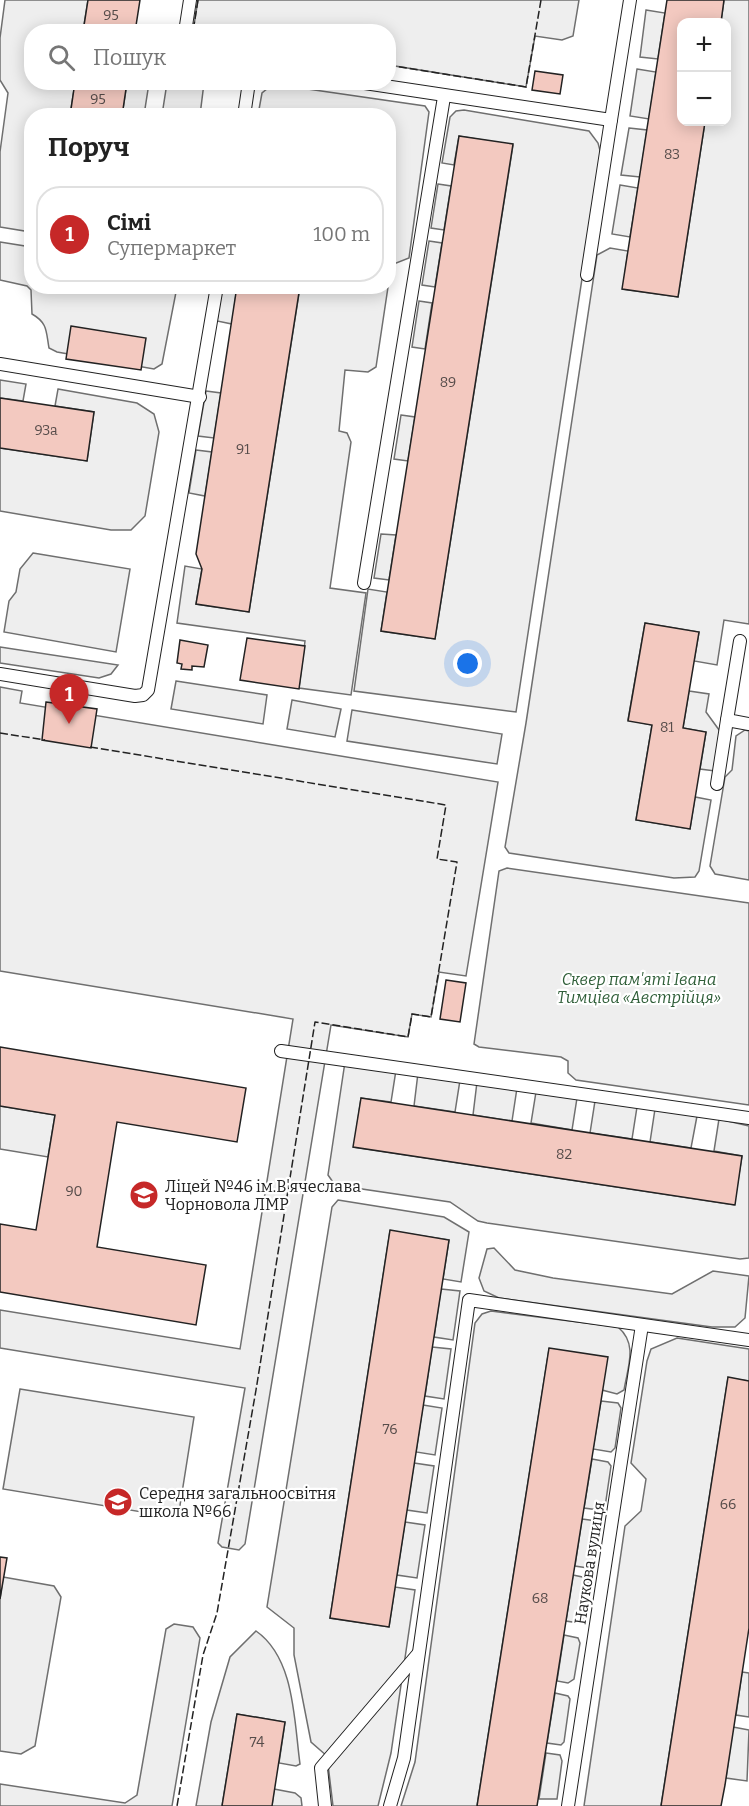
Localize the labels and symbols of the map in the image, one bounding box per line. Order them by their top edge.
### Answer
house number: 95 [103,7,119,24]
house number: 95 [90,91,106,108]
house number: 83 [664,146,680,163]
house number: 89 [440,374,456,391]
house number: 93а [34,422,58,439]
house number: 91 [236,441,250,458]
your location [453,649,482,678]
pin: 1 [50,674,88,724]
house number: 81 [660,719,674,736]
park label: Сквер пам'яті Івана Тимціва «Австрійця» [557,970,721,1007]
house number: 82 [556,1146,572,1163]
place label: Ліцей №46 ім.В'ячеслава Чорновола ЛМР [165,1177,361,1214]
school or university icon: Ліцей №46 ім.В'ячеслава Чорновола ЛМР [128,1179,160,1211]
house number: 90 [65,1183,83,1200]
house number: 76 [382,1421,398,1438]
place label: Середня загальноосвітня школа №66 [139,1484,336,1521]
school or university icon: Середня загальноосвітня школа №66 [102,1486,134,1518]
house number: 66 [720,1496,736,1513]
street label: Наукова вулиця [570,1500,609,1626]
house number: 68 [532,1590,548,1607]
house number: 74 [249,1734,265,1751]

